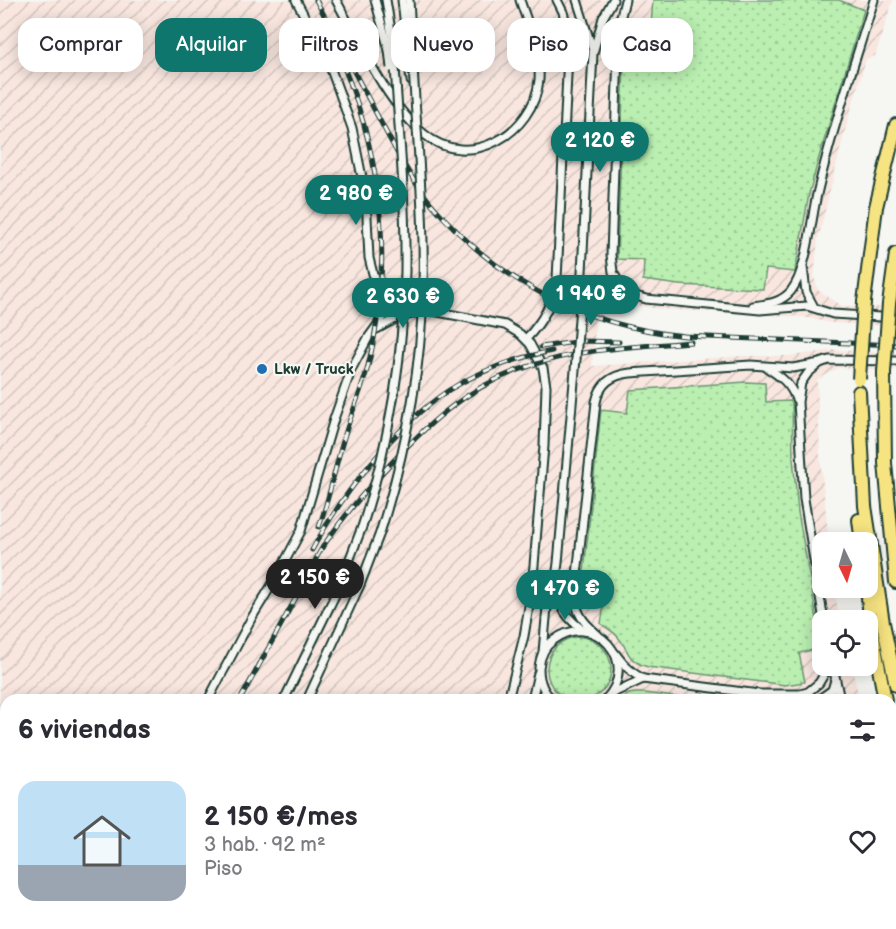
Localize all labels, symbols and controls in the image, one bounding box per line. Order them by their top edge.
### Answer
chip: Comprar [18,18,143,72]
chip: Alquilar [155,18,267,72]
chip: Filtros [279,18,379,72]
chip: Nuevo [391,18,495,72]
chip: Piso [507,18,589,72]
chip: Casa [601,18,693,72]
pin: 2 120 € [545,122,655,173]
text: 2 120 € [565,129,635,153]
pin: 2 980 € [301,175,411,226]
text: 2 980 € [319,182,393,206]
pin: 1 940 € [536,275,646,326]
pin: 2 630 € [348,278,458,329]
text: 1 940 € [556,282,626,306]
text: 2 630 € [366,285,440,309]
place label: Lkw / Truck [274,360,354,379]
marker: Lkw / Truck [255,362,269,376]
north arrow [812,532,878,598]
map controls [812,532,878,676]
pin: 2 150 € [260,559,370,610]
text: 2 150 € [280,566,350,590]
pin: 1 470 € [510,570,620,621]
text: 1 470 € [530,577,600,601]
button: locate [812,610,878,676]
icon: filters [846,714,879,747]
text: 6 viviendas [18,715,151,746]
text: 2 150 €/mes [204,802,357,833]
icon: home [66,805,138,877]
icon: heart [846,825,879,858]
text: 3 hab. · 92 m² [204,833,326,857]
text: Piso [204,857,243,881]

